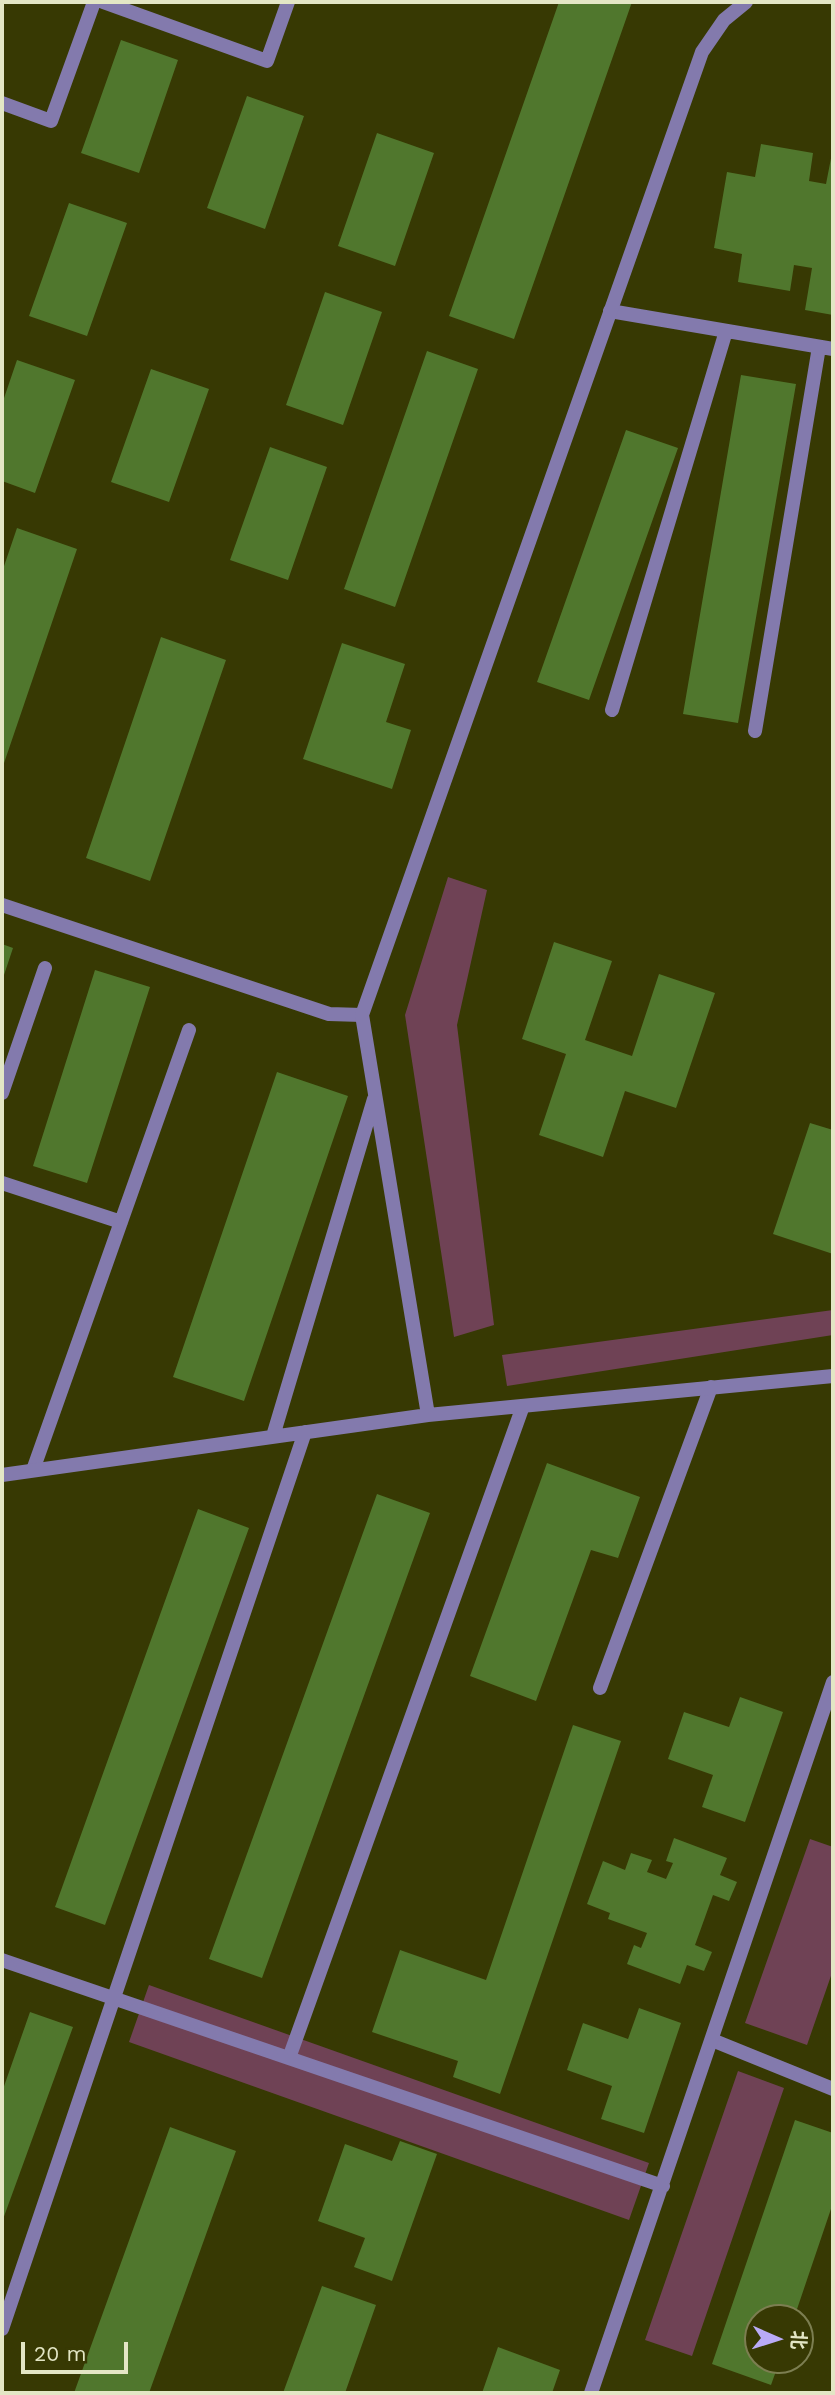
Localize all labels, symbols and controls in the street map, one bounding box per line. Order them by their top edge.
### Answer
north arrow [744,2304,814,2374]
scale bar [24,2328,131,2372]
text: 北 [786,2330,810,2350]
text: 20 m [34,2341,86,2366]

